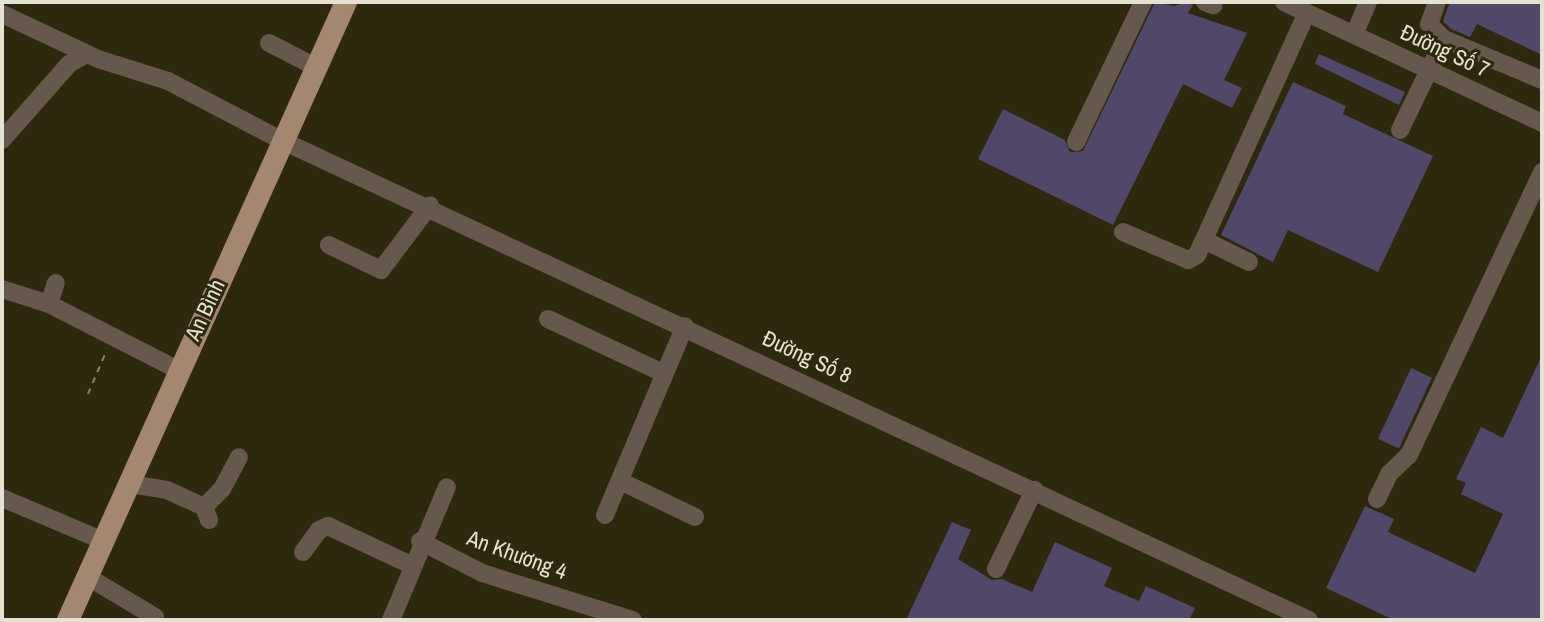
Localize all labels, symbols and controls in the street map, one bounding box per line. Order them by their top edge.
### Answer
street label: Đường Số 7 [1396,19,1494,83]
street label: An Bình [179,275,231,345]
street label: Đường Số 8 [758,325,856,389]
street label: An Khương 4 [463,525,571,585]

